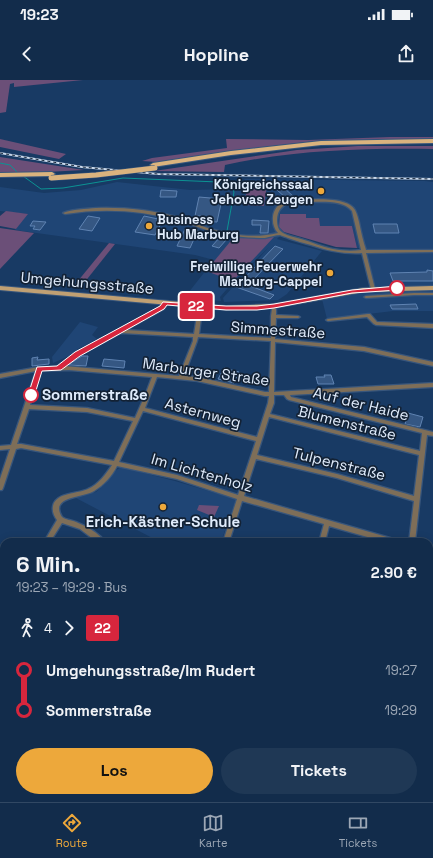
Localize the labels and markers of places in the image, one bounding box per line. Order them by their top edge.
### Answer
place label: Königreichssaal Jehovas Zeugen [211,176,313,208]
marker: Königreichssaal Jehovas Zeugen [316,186,326,196]
place label: Business Hub Marburg [157,211,239,243]
marker: Business Hub Marburg [144,221,154,231]
place label: Freiwillige Feuerwehr Marburg-Cappel [190,258,322,290]
marker: Freiwillige Feuerwehr Marburg-Cappel [325,268,335,278]
unlabelled marker [389,280,405,296]
place label: Sommerstraße [42,385,148,404]
marker: Sommerstraße [23,387,39,403]
marker: Erich-Kästner-Schule [158,502,168,512]
place label: Erich-Kästner-Schule [86,512,241,531]

